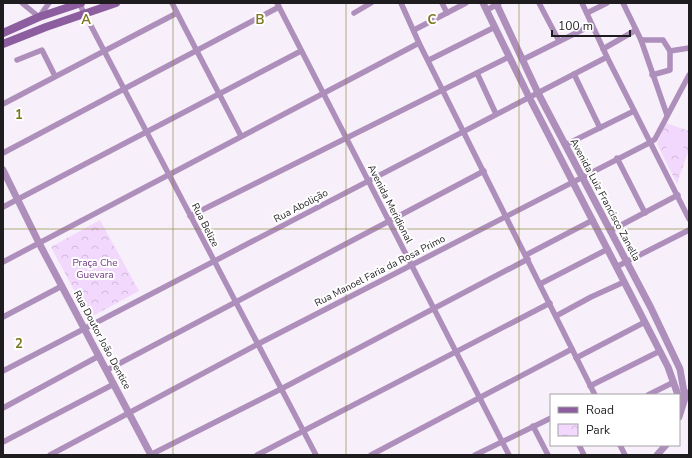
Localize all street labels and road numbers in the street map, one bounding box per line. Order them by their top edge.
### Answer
street label: Avenida Luiz Francisco Zanella [567,136,643,264]
street label: Avenida Meridional [364,162,416,246]
street label: Rua Abolição [271,186,331,226]
street label: Rua Belize [188,201,222,249]
street label: Rua Manoel Faria da Rosa Primo [312,232,448,310]
street label: Rua Doutor João Dentice [70,288,134,392]

